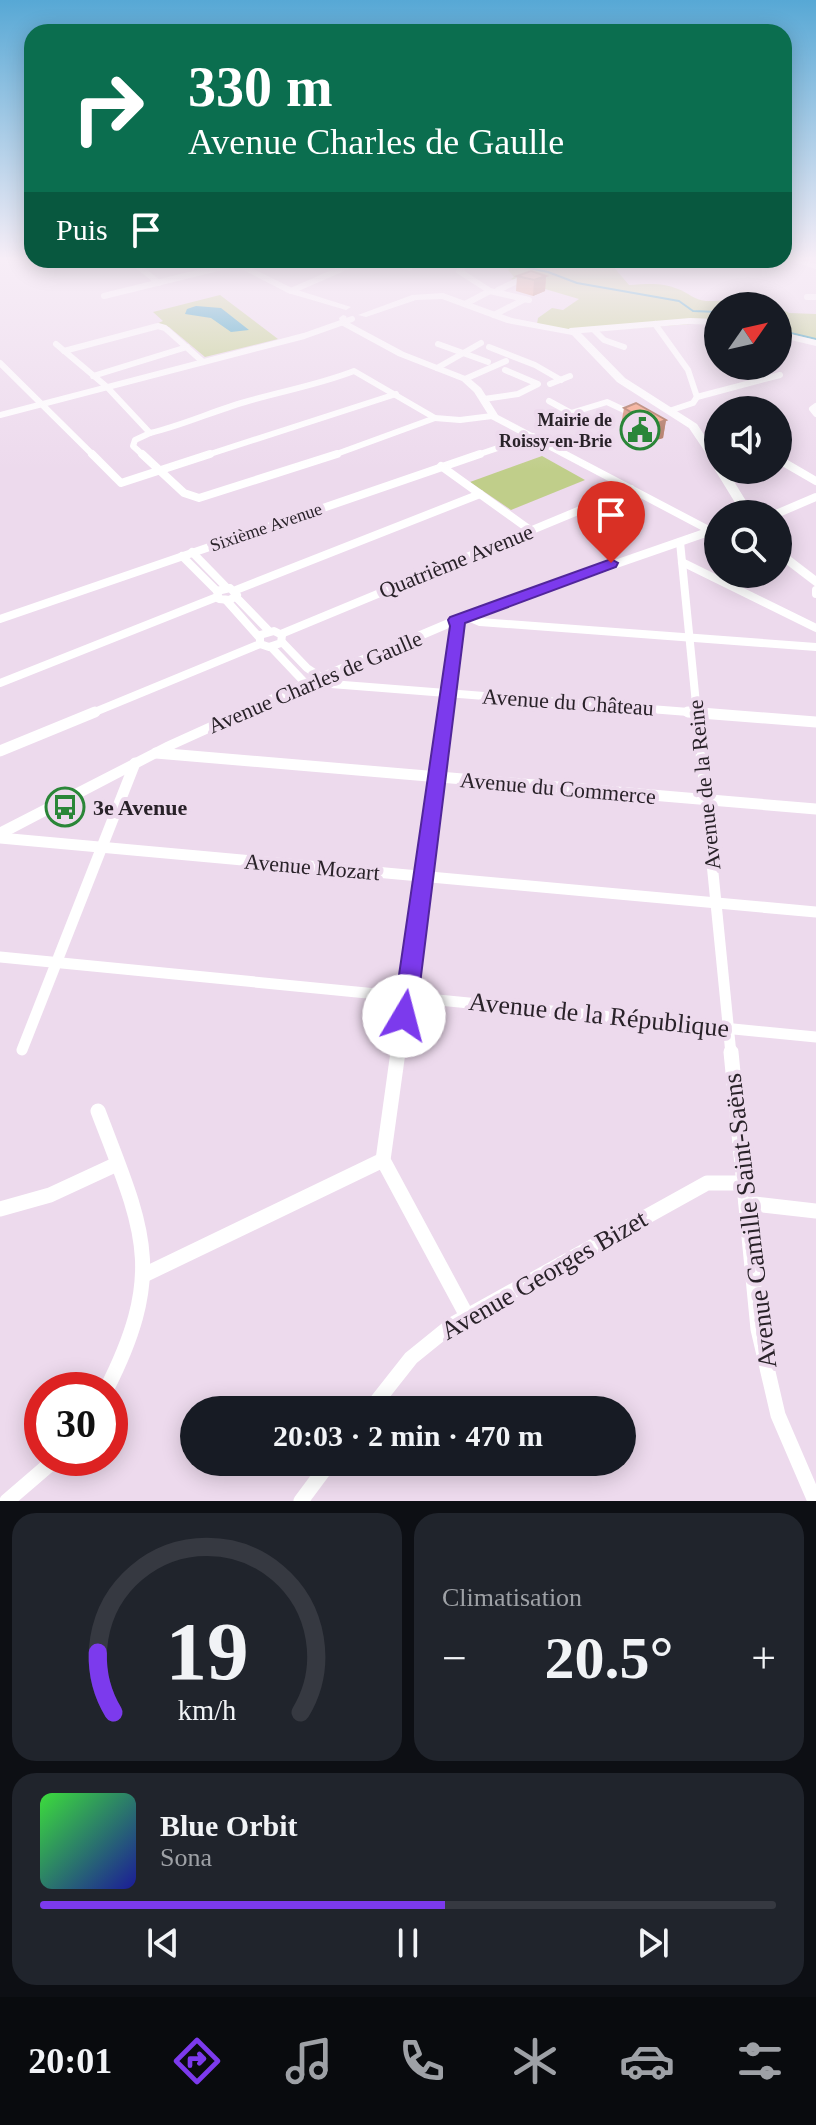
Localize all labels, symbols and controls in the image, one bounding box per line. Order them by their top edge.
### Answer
icon: right [56,56,160,160]
text: 330 m [188,56,333,118]
text: Avenue Charles de Gaulle [188,122,564,162]
icon: arrive [124,208,168,252]
text: Puis [56,213,108,246]
north arrow [704,292,792,380]
map controls [704,292,792,588]
button: sound [704,396,792,484]
public building icon: Mairie de Roissy-en-Brie [619,409,661,451]
place label: Mairie de Roissy-en-Brie [499,410,612,451]
pin [577,481,645,563]
icon: arrive [589,493,633,537]
street label: Sixième Avenue [207,498,325,556]
button: search [704,500,792,588]
street label: Quatrième Avenue [375,519,537,603]
street label: Avenue Charles de Gaulle [204,626,426,738]
street label: Avenue du Château [481,684,655,720]
street label: Avenue de la Reine [683,699,725,871]
street label: Avenue du Commerce [459,767,657,809]
bus stop icon: 3e Avenue [44,786,86,828]
place label: 3e Avenue [93,795,188,820]
street label: Avenue Mozart [243,849,381,885]
position arrow [362,974,446,1058]
street label: Avenue de la République [467,987,731,1043]
street label: Avenue Camille Saint-Saëns [718,1072,782,1370]
street label: Avenue Georges Bizet [436,1204,653,1346]
speed limit sign: 30 [24,1372,128,1476]
text: 20:03 · 2 min · 470 m [273,1419,543,1452]
text: Climatisation [442,1583,582,1612]
text: 19 [165,1605,249,1697]
text: 20.5° [545,1625,674,1691]
text: − [442,1634,467,1683]
text: + [751,1634,776,1683]
text: km/h [178,1695,236,1726]
text: Blue Orbit [160,1809,298,1842]
text: Sona [160,1843,212,1872]
icon: previous [141,1921,185,1965]
icon: pause [386,1921,430,1965]
icon: next [631,1921,675,1965]
icon: directions [169,2033,225,2089]
icon: music [281,2033,337,2089]
icon: phone [394,2033,450,2089]
icon: climate [507,2033,563,2089]
icon: car [619,2033,675,2089]
icon: filters [732,2033,788,2089]
text: 20:01 [28,2041,112,2081]

